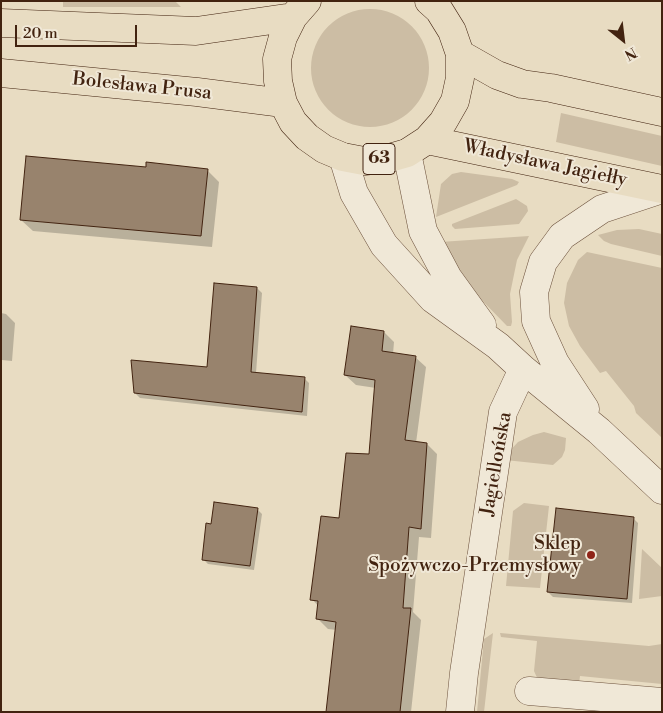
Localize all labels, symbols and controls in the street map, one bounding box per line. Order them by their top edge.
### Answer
scale bar [18,15,140,47]
north arrow [598,15,648,65]
text: 20 m [23,24,58,43]
text: N [621,43,639,64]
street label: Bolesława Prusa [71,68,213,106]
street label: Władysława Jagiełły [461,136,629,192]
road number: 63 [363,144,395,174]
street label: Jagiellońska [477,410,517,518]
place label: Sklep Spożywczo-Przemysłowy [368,533,581,577]
marker: Sklep Spożywczo-Przemysłowy [585,549,597,561]

